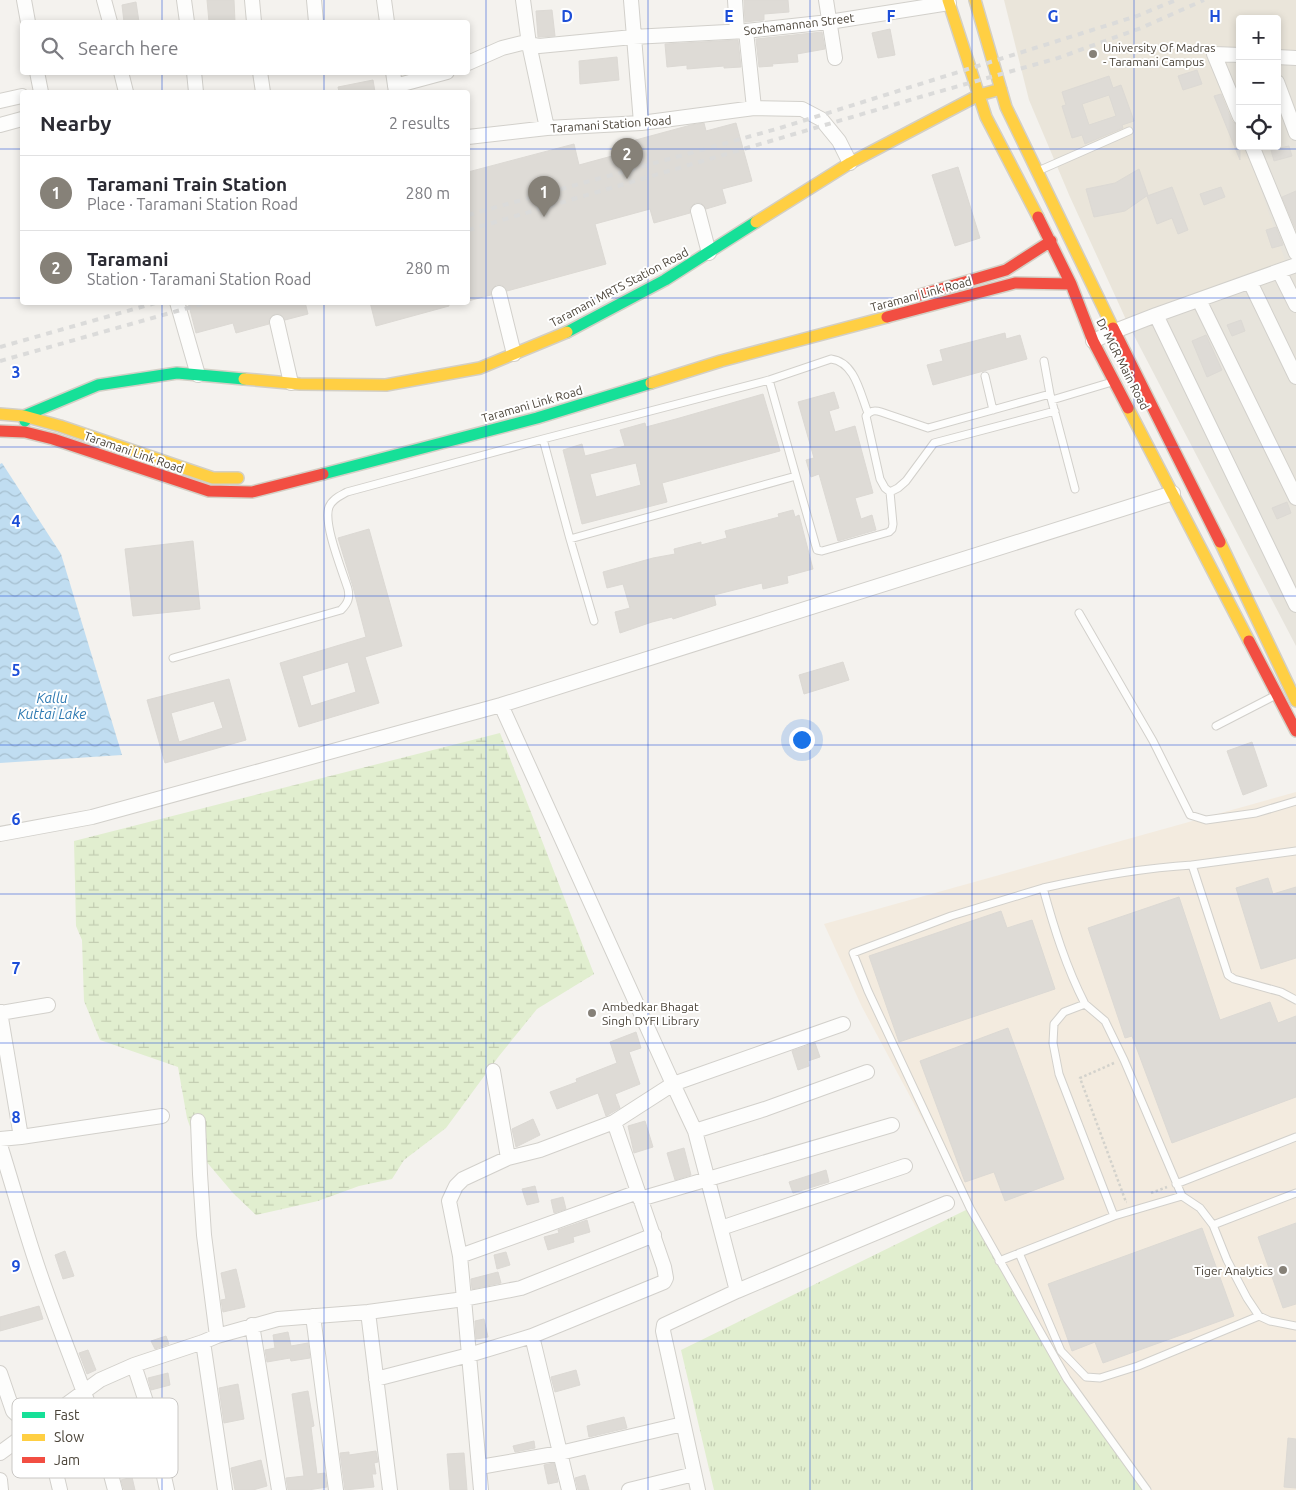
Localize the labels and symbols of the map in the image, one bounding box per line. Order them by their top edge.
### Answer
text: D [561,7,573,25]
text: E [724,7,734,25]
text: F [887,7,896,25]
text: G [1047,7,1059,25]
text: H [1209,7,1221,25]
street label: Sozhamannan Street [743,11,855,37]
place label: University Of Madras - Taramani Campus [1103,41,1216,68]
marker: University Of Madras - Taramani Campus [1087,48,1099,60]
street label: Taramani Station Road [550,113,672,135]
pin: 2 [611,138,643,179]
pin: 1 [528,176,560,217]
street label: Taramani MRTS Station Road [548,245,690,329]
street label: Taramani Link Road [869,274,973,314]
street label: Dr MGR Main Road [1094,316,1152,412]
text: 3 [11,363,21,381]
street label: Taramani Link Road [480,383,584,425]
street label: Taramani Link Road [82,429,186,475]
text: 4 [11,512,21,530]
text: 5 [11,661,21,679]
water label: Kallu Kuttai Lake [18,690,86,722]
your location [789,727,815,753]
text: 6 [11,810,21,828]
text: 7 [11,959,21,977]
place label: Ambedkar Bhagat Singh DYFI Library [602,1000,699,1027]
marker: Ambedkar Bhagat Singh DYFI Library [586,1007,598,1019]
text: 8 [11,1108,21,1126]
text: 9 [11,1257,21,1275]
place label: Tiger Analytics [1194,1264,1273,1277]
marker: Tiger Analytics [1277,1264,1289,1276]
legend [12,1398,178,1478]
text: Fast [54,1407,80,1423]
text: Slow [54,1429,84,1445]
text: Jam [54,1452,80,1468]

